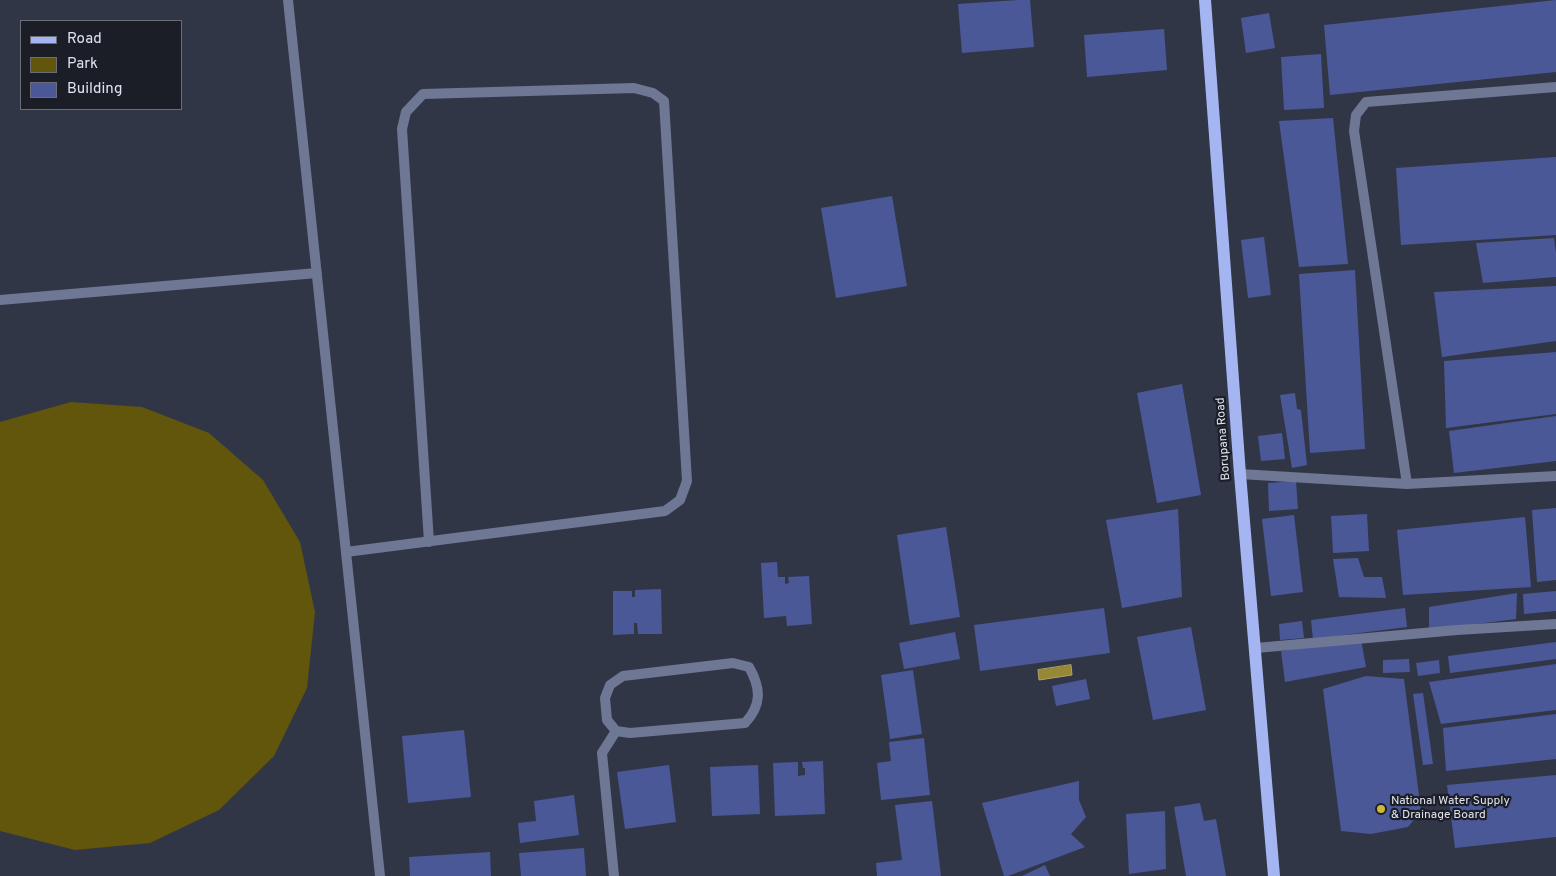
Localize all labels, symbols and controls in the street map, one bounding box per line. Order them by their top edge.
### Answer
legend [20,20,182,110]
text: Road [67,30,102,49]
text: Park [67,55,98,74]
text: Building [67,80,122,99]
street label: Borupana Road [1214,397,1234,481]
place label: National Water Supply & Drainage Board [1391,795,1510,823]
marker: National Water Supply & Drainage Board [1375,803,1387,815]

